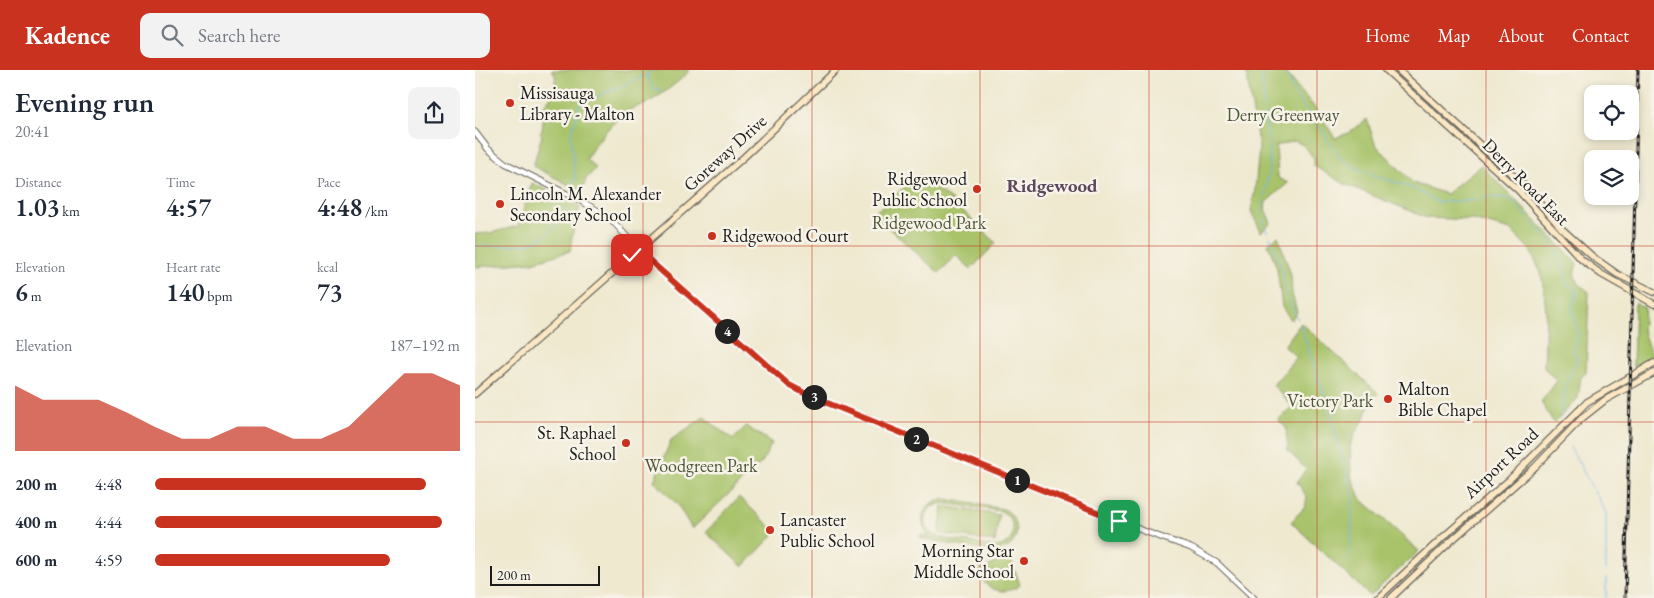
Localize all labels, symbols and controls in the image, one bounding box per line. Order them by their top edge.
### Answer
search box [140,13,490,58]
text: Kadence [25,20,110,51]
icon: search [158,21,186,49]
text: Search here [198,23,281,48]
text: Home [1365,24,1410,47]
text: Map [1438,24,1470,47]
text: About [1498,24,1544,47]
text: Contact [1572,24,1629,47]
place label: Missisauga Library - Malton [520,81,635,125]
text: Evening run [15,84,154,120]
map controls [1584,85,1639,205]
button: locate [1584,85,1639,140]
button: share [408,87,460,139]
marker: Missisauga Library - Malton [504,97,516,109]
park label: Derry Greenway [1226,103,1340,126]
street label: Goreway Drive [678,109,771,196]
text: 20:41 [15,121,50,142]
street label: Derry Road East [1478,133,1575,230]
button: layers [1584,150,1639,205]
place label: Ridgewood Public School [872,167,968,211]
text: Distance [15,173,62,191]
text: Time [166,173,195,191]
text: Pace [317,173,341,191]
district label: Ridgewood [1006,173,1098,198]
place label: Lincoln M. Alexander Secondary School [510,182,661,226]
marker: Ridgewood Public School [971,183,983,195]
text: 1.03 [15,191,60,223]
text: 4:57 [166,191,211,223]
text: 4:48 [317,191,362,223]
marker: Lincoln M. Alexander Secondary School [494,198,506,210]
text: km [60,202,80,220]
text: /km [362,202,388,220]
park label: Ridgewood Park [872,211,987,234]
place label: Ridgewood Court [722,224,849,247]
marker: Ridgewood Court [706,230,718,242]
pin [611,234,653,276]
icon: check [618,241,646,269]
text: Elevation [15,258,65,276]
text: Heart rate [166,258,220,276]
text: kcal [317,258,338,276]
text: 6 [15,276,28,308]
text: 140 [166,276,204,308]
text: 73 [317,276,343,308]
text: m [28,287,42,305]
text: bpm [204,287,233,305]
pin: 4 [715,318,739,344]
text: 4 [724,322,731,340]
text: Elevation [15,335,73,356]
text: 187–192 m [389,335,460,356]
place label: Malton Bible Chapel [1398,377,1487,421]
pin: 3 [801,384,827,410]
text: 3 [811,388,818,406]
park label: Victory Park [1287,389,1374,412]
marker: Malton Bible Chapel [1382,393,1394,405]
place label: St. Raphael School [537,421,616,465]
street label: Airport Road [1458,422,1544,504]
pin: 2 [903,426,929,452]
text: 2 [913,430,920,448]
marker: St. Raphael School [620,437,632,449]
park label: Woodgreen Park [644,454,758,477]
pin: 1 [1005,468,1029,492]
text: 1 [1014,471,1021,489]
text: 200 m [15,474,57,495]
text: 4:48 [95,474,122,495]
pin [1098,500,1140,542]
icon: arrive [1105,507,1133,535]
place label: Lancaster Public School [780,508,875,552]
text: 400 m [15,512,57,533]
text: 4:44 [95,512,122,533]
marker: Lancaster Public School [764,524,776,536]
place label: Morning Star Middle School [913,539,1014,583]
text: 600 m [15,550,57,571]
text: 4:59 [95,550,122,571]
marker: Morning Star Middle School [1018,555,1030,567]
scale bar [490,563,600,586]
text: 200 m [497,566,531,584]

